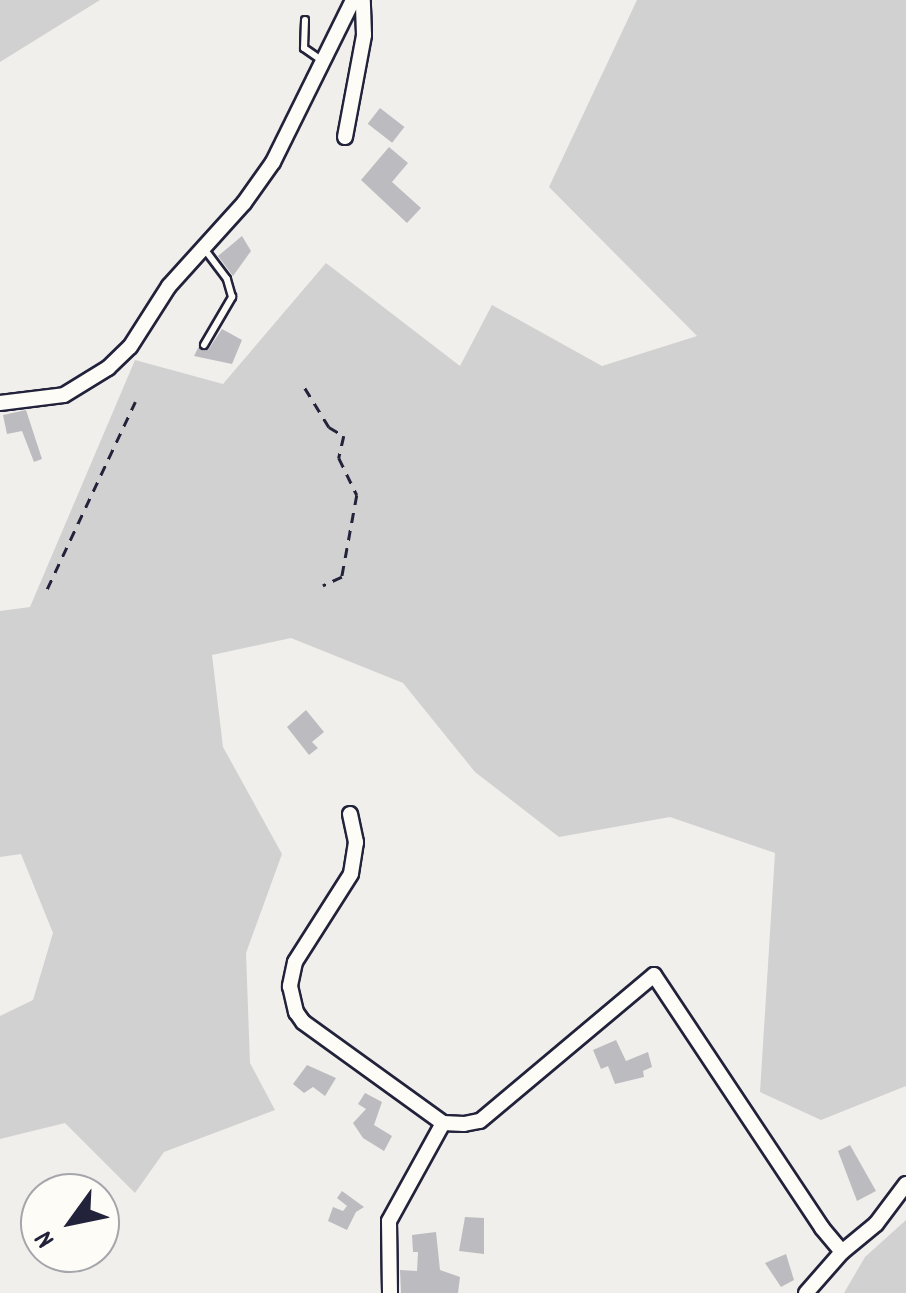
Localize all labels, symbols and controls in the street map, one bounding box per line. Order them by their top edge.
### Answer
north arrow [20,1173,120,1273]
text: N [26,1222,67,1255]

